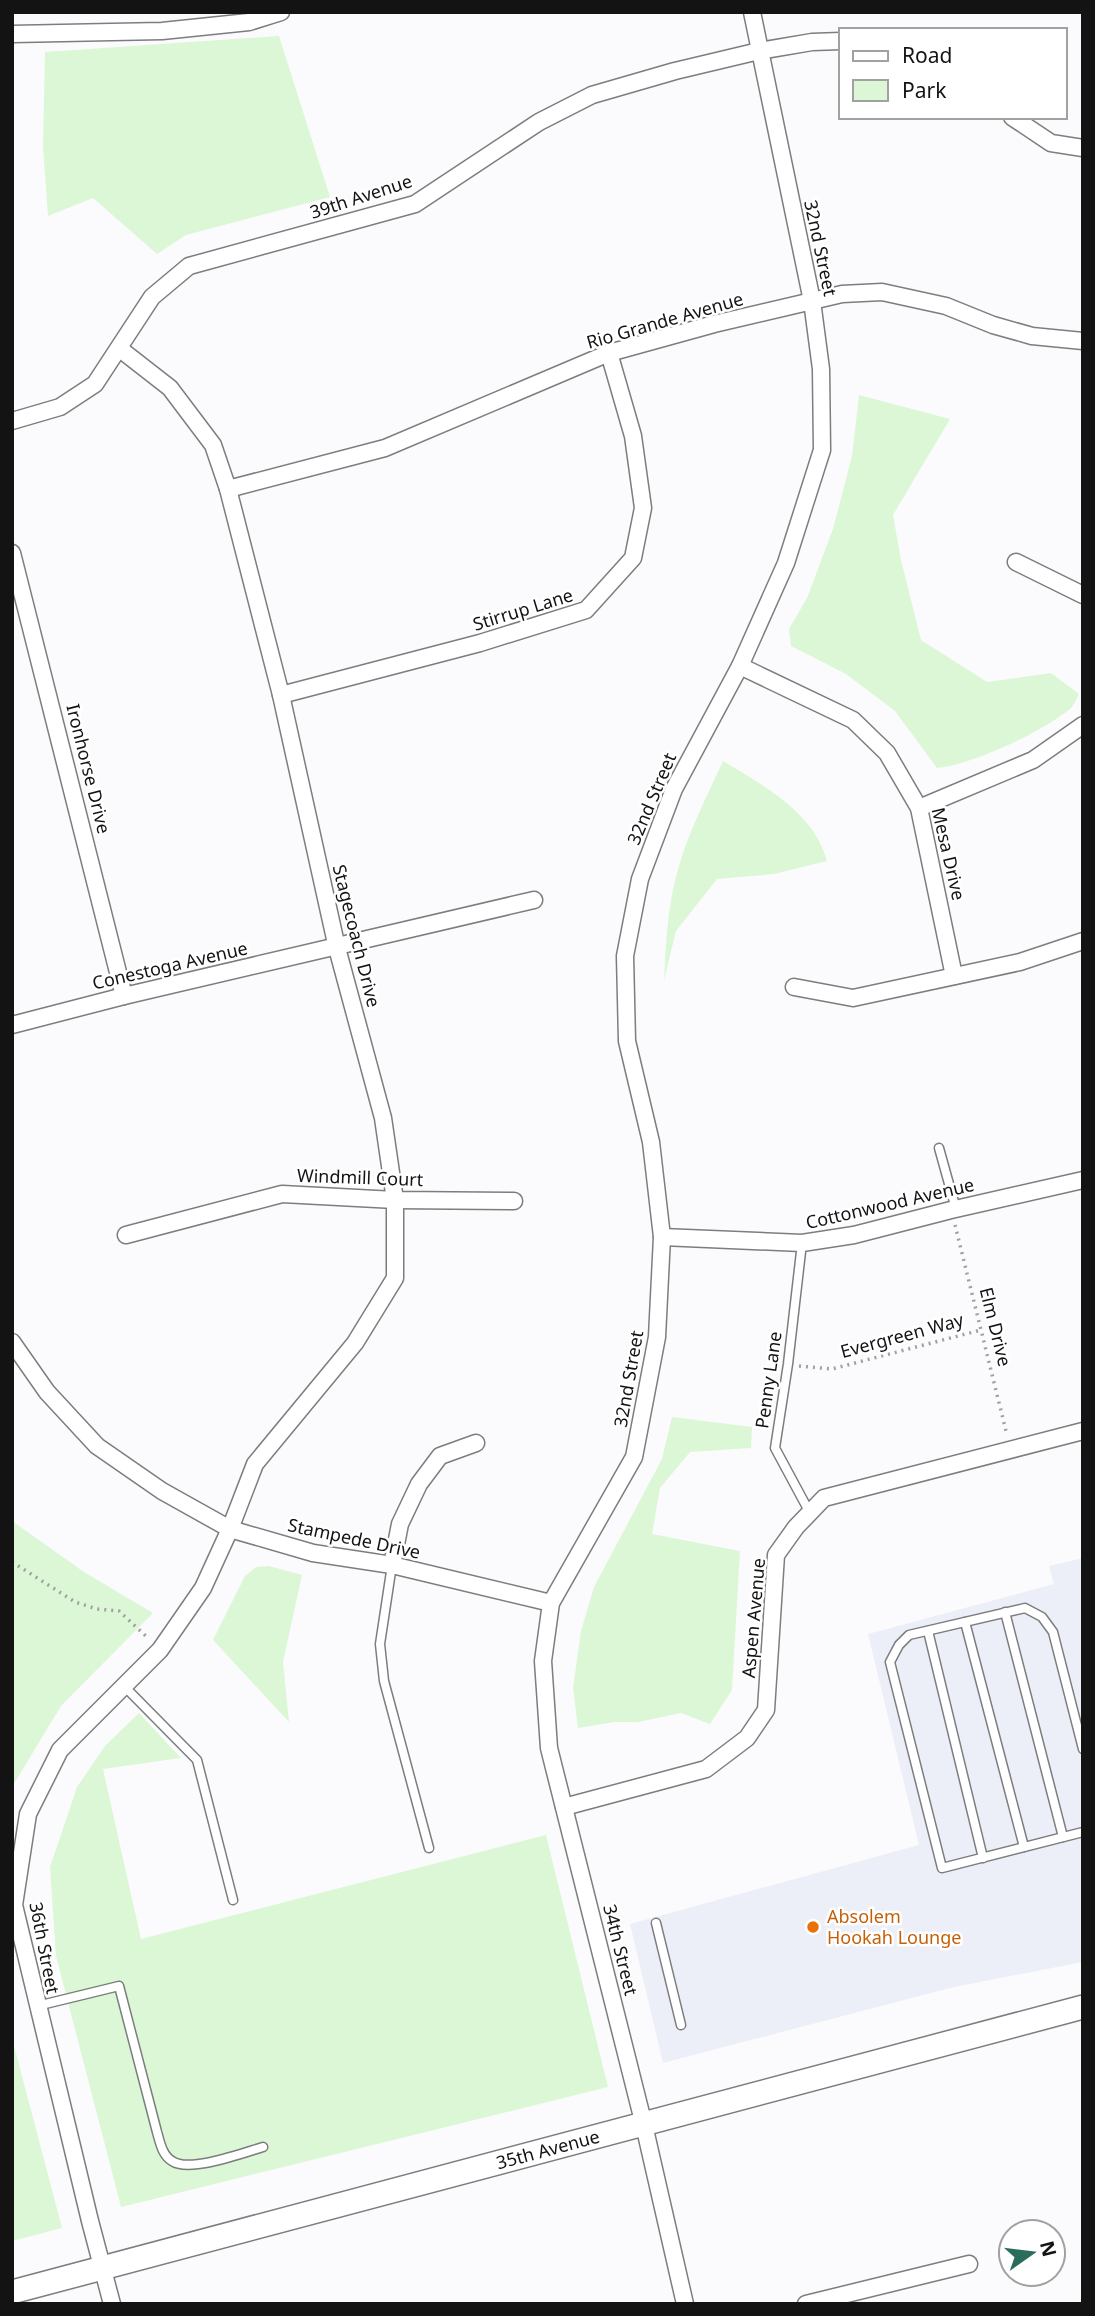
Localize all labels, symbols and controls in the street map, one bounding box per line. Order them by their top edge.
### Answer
legend [839,28,1067,119]
text: Road [902,41,952,69]
text: Park [902,76,947,104]
street label: 39th Avenue [307,168,415,224]
street label: 32nd Street [799,197,843,299]
street label: Rio Grande Avenue [584,286,746,354]
street label: Stirrup Lane [470,582,576,636]
street label: Ironhorse Drive [61,702,117,836]
street label: 32nd Street [621,748,681,848]
street label: Mesa Drive [927,805,971,902]
street label: Stagecoach Drive [328,862,386,1010]
street label: Conestoga Avenue [90,935,250,995]
street label: Windmill Court [296,1163,424,1191]
street label: Cottonwood Avenue [803,1172,976,1234]
street label: Elm Drive [975,1285,1017,1369]
street label: Evergreen Way [838,1307,967,1363]
street label: 32nd Street [608,1328,648,1429]
street label: Penny Lane [749,1330,787,1430]
street label: Stampede Drive [286,1512,423,1564]
street label: Aspen Avenue [736,1557,770,1679]
street label: 36th Street [24,1900,66,1996]
street label: 34th Street [598,1902,644,1998]
place label: Absolem Hookah Lounge [827,1904,961,1949]
marker: Absolem Hookah Lounge [805,1919,821,1935]
street label: 35th Avenue [493,2124,602,2174]
north arrow [997,2218,1067,2288]
text: N [1034,2238,1063,2260]

